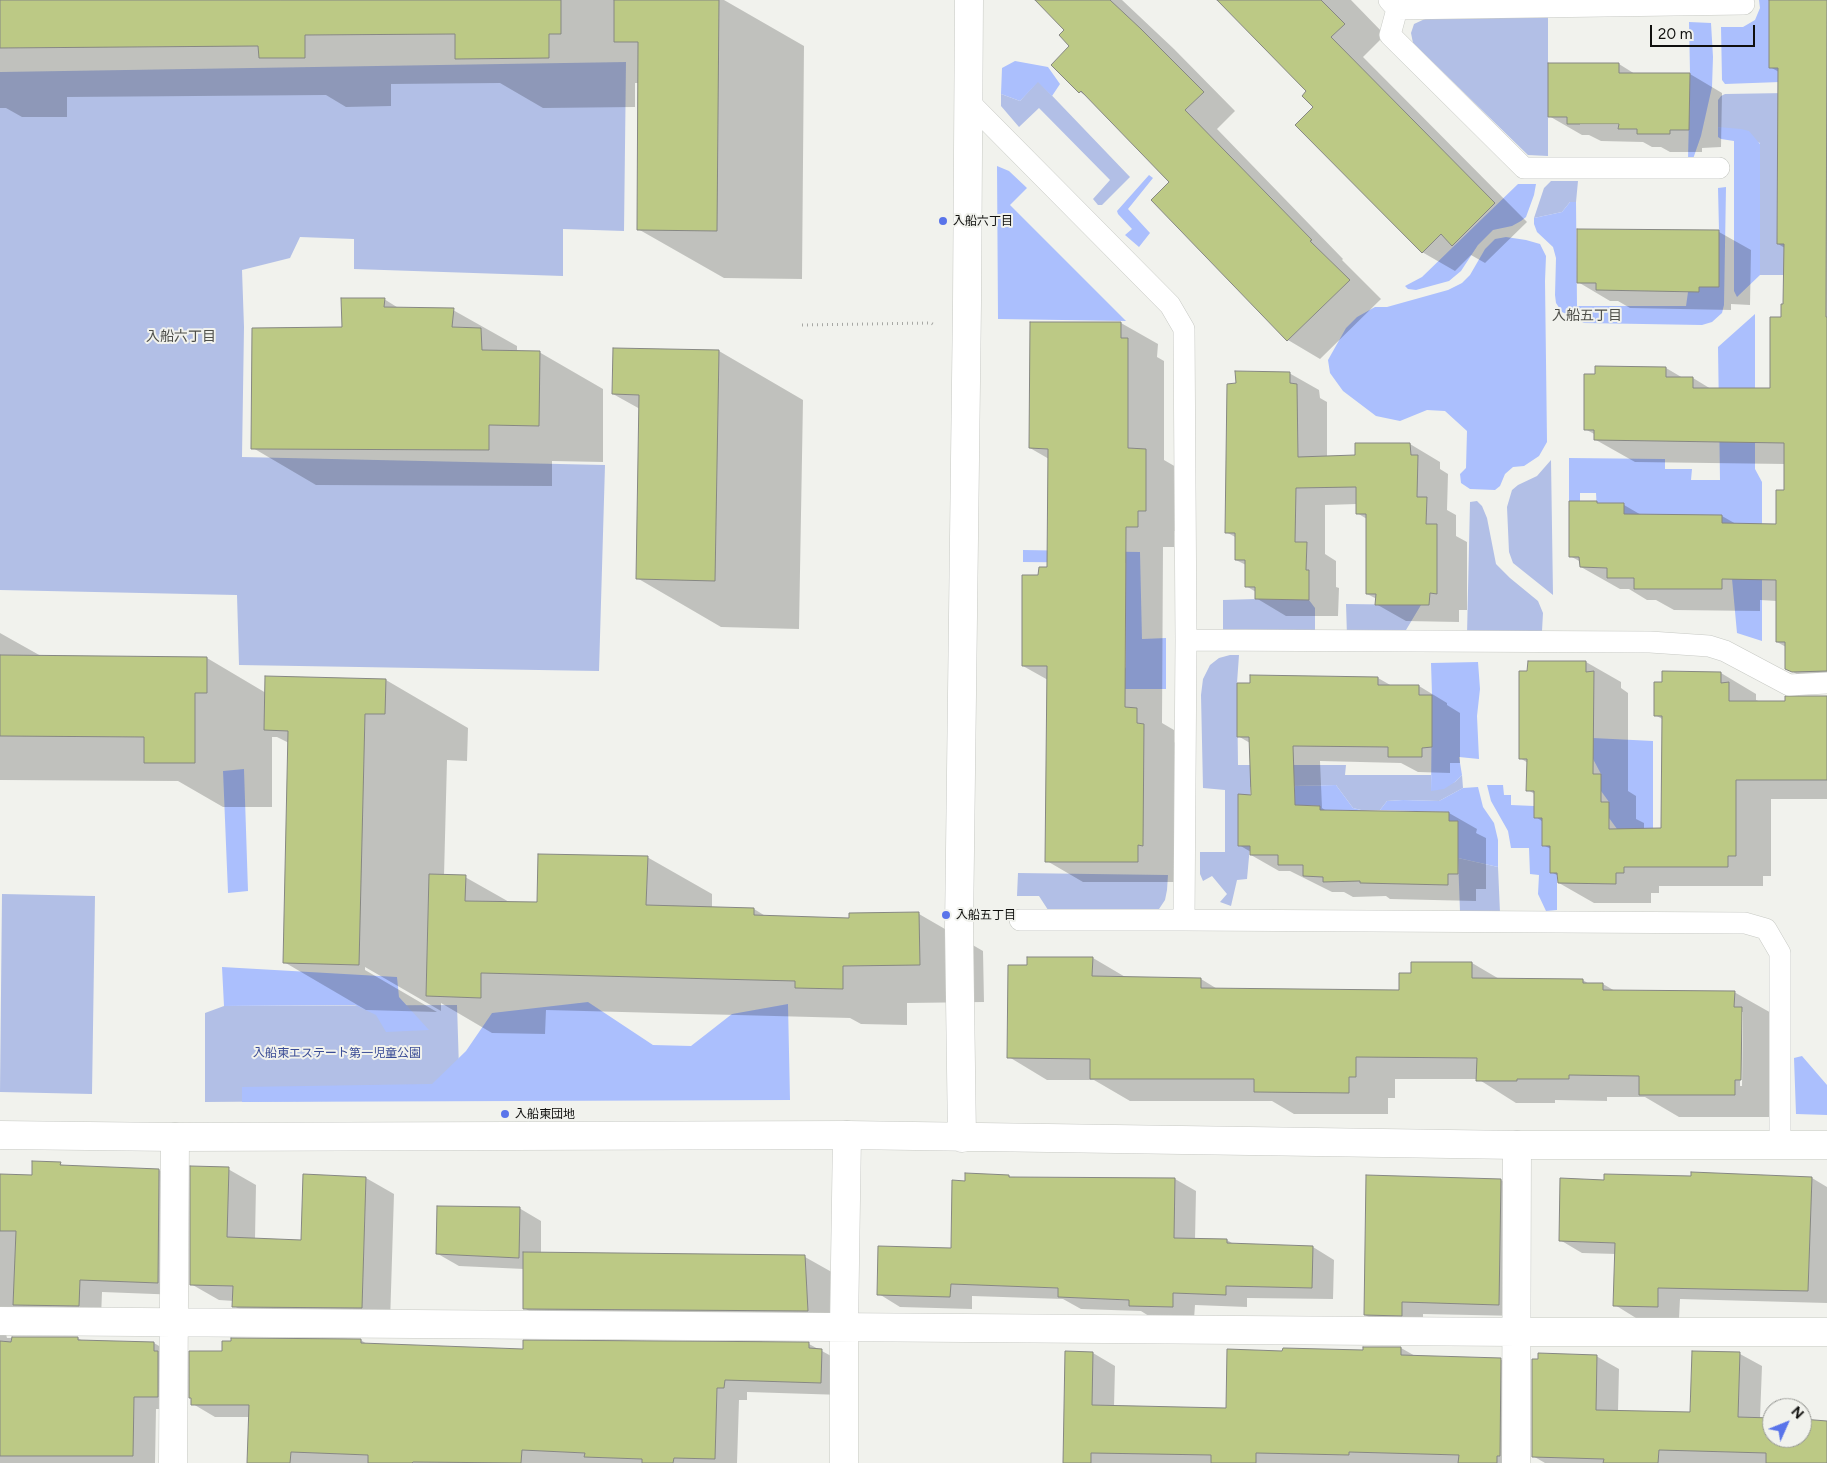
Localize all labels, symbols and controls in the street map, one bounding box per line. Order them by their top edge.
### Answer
scale bar [1652,15,1757,47]
text: 20 m [1658,25,1692,43]
place label: 入船六丁目 [953,214,1013,228]
marker: 入船六丁目 [937,215,949,227]
district label: 入船五丁目 [1552,308,1622,324]
district label: 入船六丁目 [146,329,216,345]
place label: 入船五丁目 [956,908,1016,922]
marker: 入船五丁目 [940,909,952,921]
park label: 入船東エステート第一児童公園 [253,1046,421,1060]
place label: 入船東団地 [515,1107,575,1121]
marker: 入船東団地 [499,1108,511,1120]
north arrow [1762,1398,1812,1448]
text: N [1788,1403,1807,1423]

